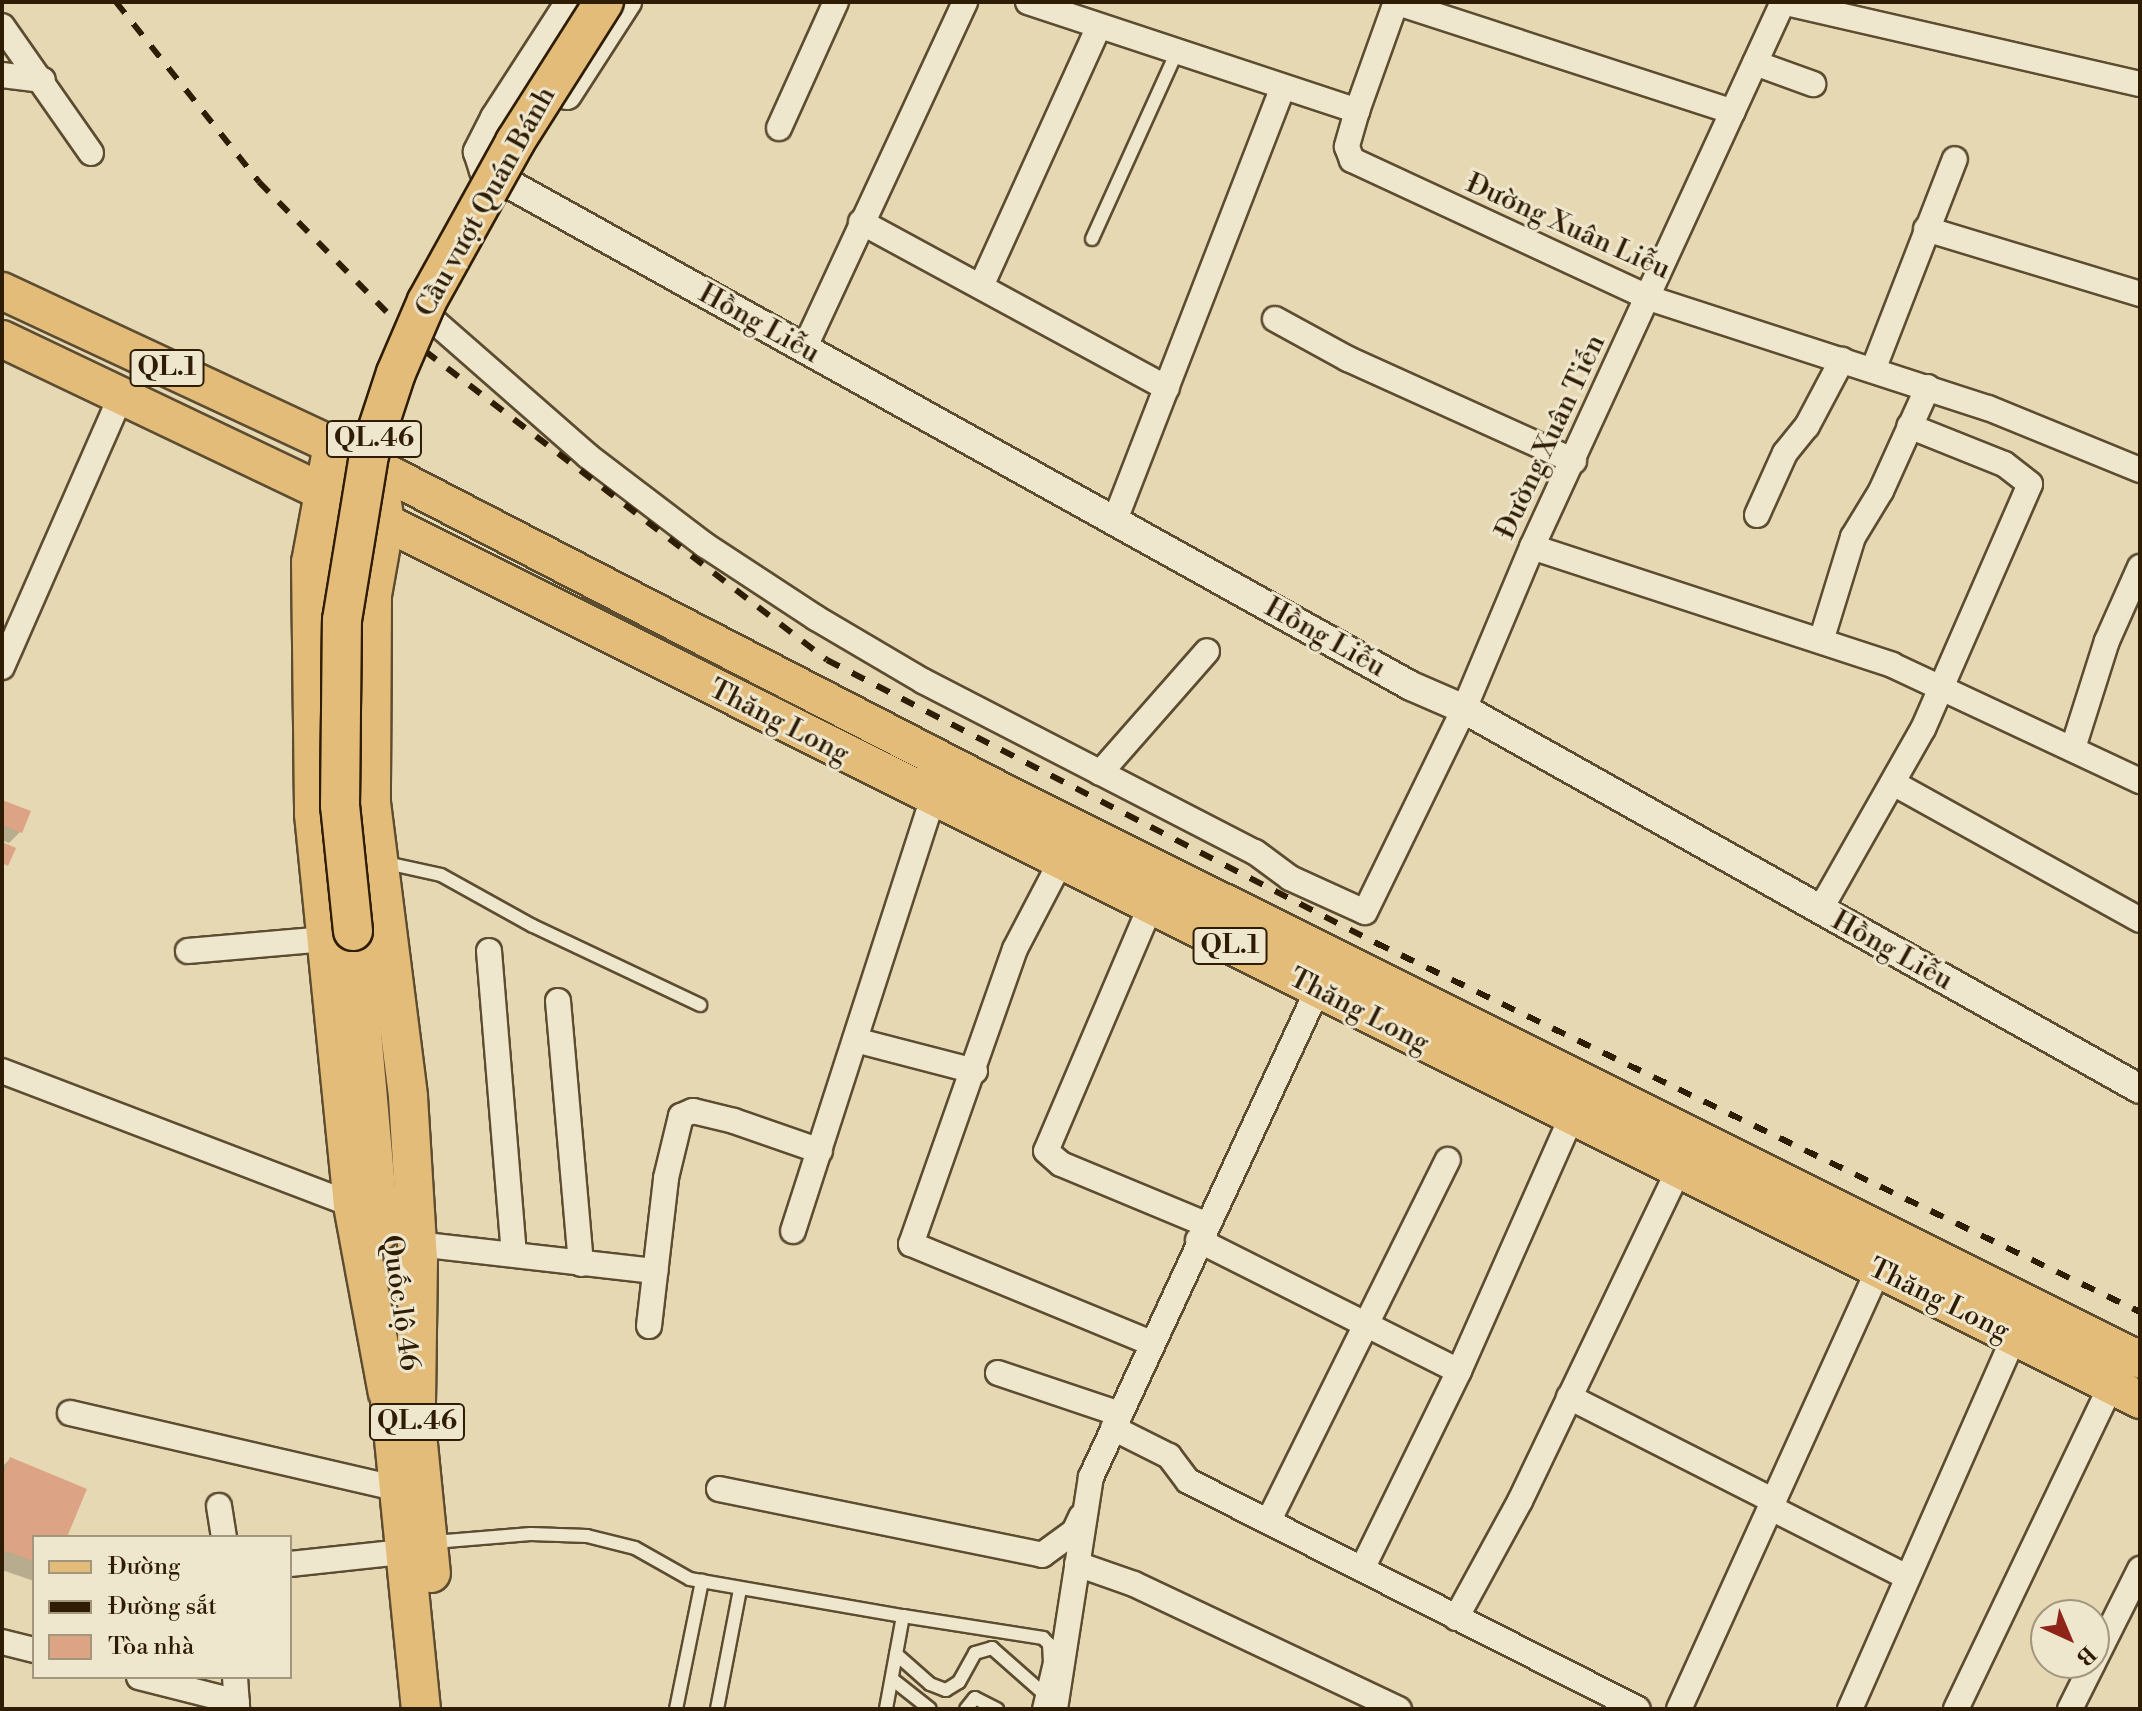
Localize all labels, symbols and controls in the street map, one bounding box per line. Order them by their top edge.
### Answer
street label: Cầu vượt Quán Bánh [409,81,563,323]
street label: Đường Xuân Liễu [1461,167,1675,287]
street label: Hồng Liễu [693,277,825,371]
street label: Đường Xuân Tiến [1489,330,1613,544]
road number: QL.1 [129,346,205,390]
road number: QL.46 [324,417,424,461]
street label: Hồng Liễu [1259,591,1391,685]
street label: Thăng Long [703,672,855,772]
street label: Hồng Liễu [1826,904,1958,998]
road number: QL.1 [1192,924,1268,968]
street label: Thăng Long [1283,961,1435,1061]
street label: Quốc lộ 46 [374,1233,426,1373]
street label: Thăng Long [1863,1251,2015,1349]
road number: QL.46 [367,1400,467,1444]
legend [32,1535,292,1679]
text: Đường [108,1552,181,1582]
text: Đường sắt [108,1592,217,1622]
north arrow [2030,1599,2110,1679]
text: Tòa nhà [108,1632,194,1662]
text: B [2070,1640,2101,1671]

